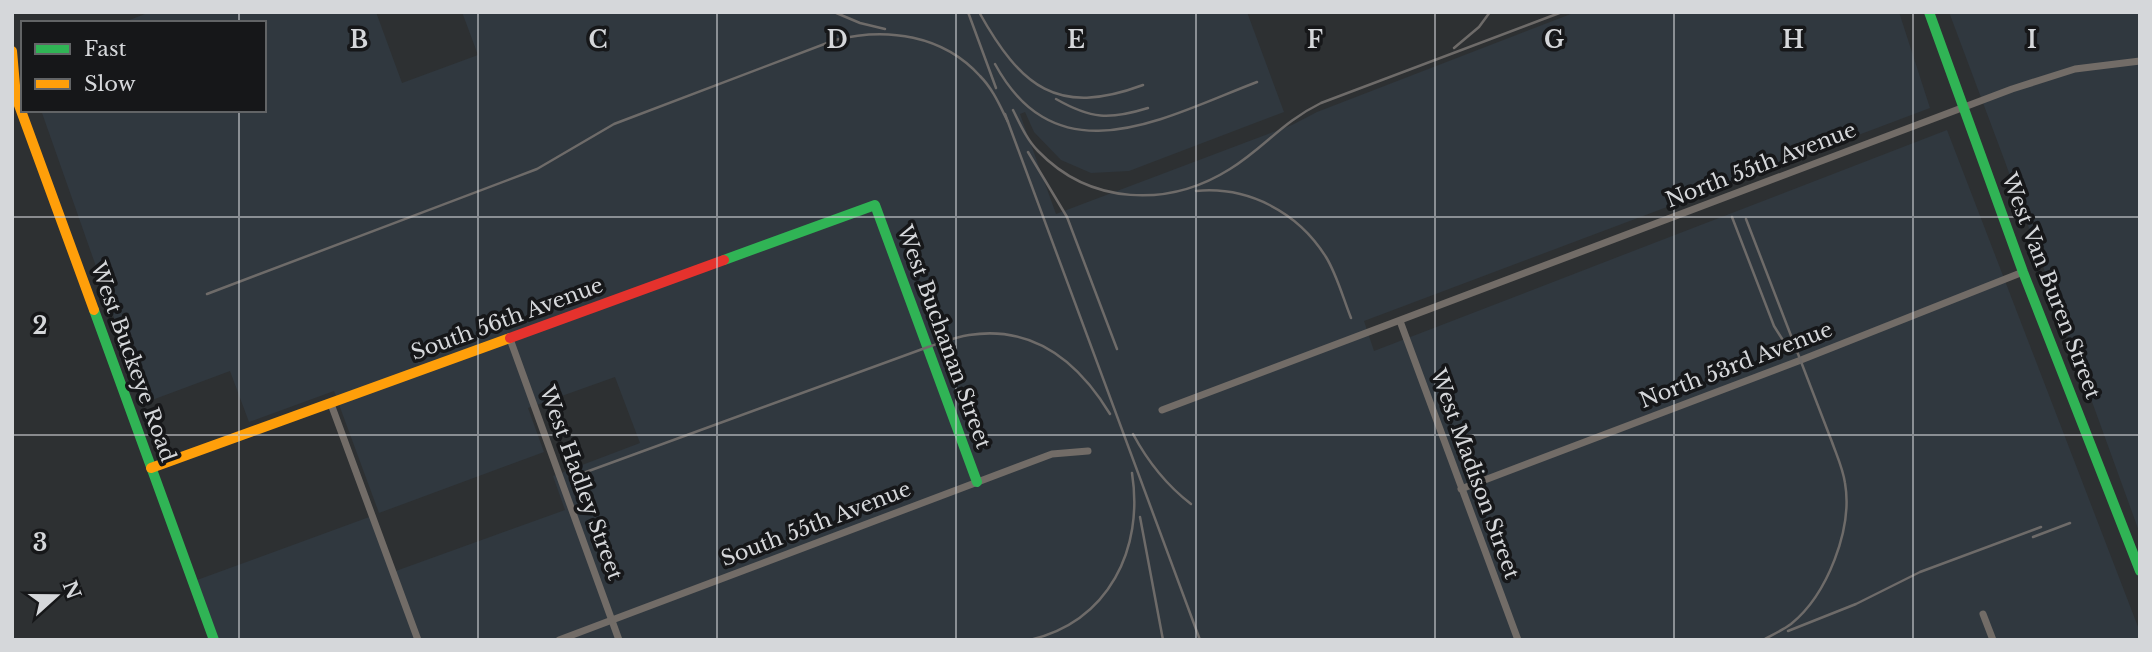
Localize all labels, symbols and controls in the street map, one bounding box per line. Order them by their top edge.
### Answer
legend [21,21,266,112]
text: B [350,26,368,54]
text: C [589,26,607,54]
text: D [826,26,848,54]
text: E [1067,26,1085,54]
text: F [1307,26,1323,54]
text: G [1544,26,1564,54]
text: H [1782,26,1804,54]
text: I [2027,26,2037,54]
text: Fast [84,36,126,62]
text: Slow [84,71,136,97]
street label: North 55th Avenue [1662,117,1860,213]
street label: West Van Buren Street [1996,168,2106,403]
street label: West Buchanan Street [891,221,997,452]
street label: West Buckeye Road [84,258,181,465]
street label: South 56th Avenue [407,272,607,366]
text: 2 [33,312,47,340]
street label: North 53rd Avenue [1636,316,1836,414]
street label: West Madison Street [1425,365,1525,583]
street label: West Hadley Street [533,382,628,584]
street label: South 55th Avenue [717,476,915,572]
text: 3 [33,529,47,557]
north arrow [21,561,91,631]
text: N [57,578,85,603]

